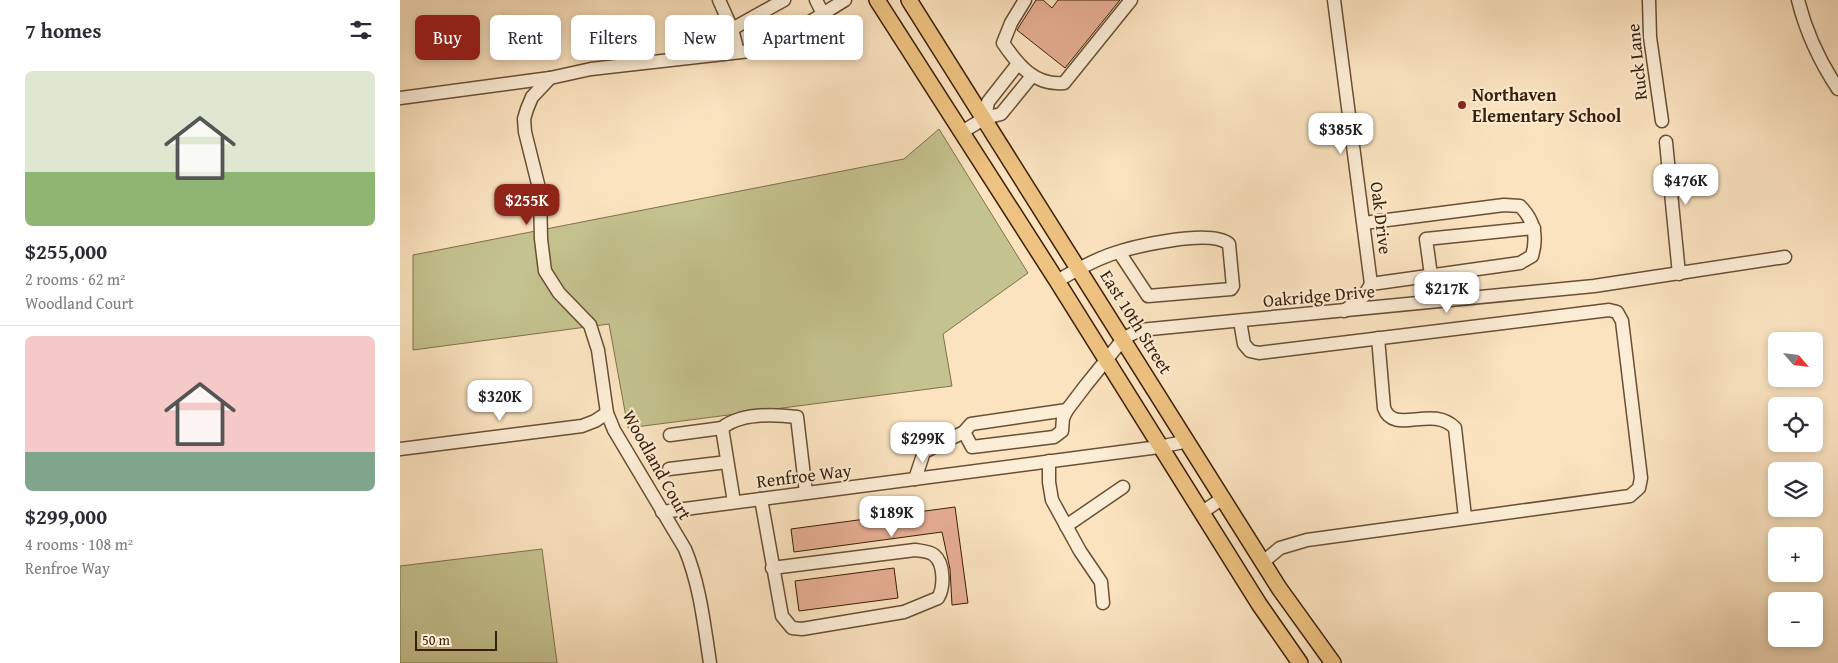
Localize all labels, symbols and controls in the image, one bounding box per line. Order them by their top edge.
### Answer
text: 7 homes [25,15,101,46]
chip: Buy [415,15,480,60]
chip: Rent [490,15,561,60]
chip: Filters [571,15,655,60]
chip: New [665,15,734,60]
chip: Apartment [744,15,863,60]
icon: filters [347,16,375,44]
street label: Ruck Lane [1619,22,1654,102]
place label: Northaven Elementary School [1472,81,1622,129]
marker: Northaven Elementary School [1456,99,1468,111]
icon: home [155,103,245,193]
pin: $385K [1306,112,1376,155]
text: $385K [1319,117,1363,141]
pin: $476K [1651,164,1721,206]
text: $476K [1664,168,1708,192]
street label: Oak Drive [1364,180,1399,256]
pin: $255K [492,184,562,226]
text: $255K [505,188,549,212]
text: $255,000 [25,236,107,267]
street label: East 10th Street [1094,264,1180,380]
text: 2 rooms · 62 m² [25,267,125,291]
pin: $217K [1412,272,1482,314]
text: $217K [1425,276,1469,300]
street label: Oakridge Drive [1262,277,1376,314]
text: Woodland Court [25,291,134,315]
north arrow [1768,332,1822,388]
map controls [1768,332,1823,647]
icon: home [155,369,245,459]
pin: $320K [465,380,535,422]
text: $320K [478,384,522,408]
button: locate [1768,397,1823,452]
street label: Woodland Court [616,405,699,525]
pin: $299K [888,422,958,464]
text: $299K [901,426,945,450]
street label: Renfroe Way [755,456,853,495]
button: layers [1768,462,1823,517]
pin: $189K [857,496,927,538]
text: $189K [870,500,914,524]
text: $299,000 [25,501,107,532]
button: + [1768,527,1823,582]
text: 4 rooms · 108 m² [25,532,133,556]
text: Renfroe Way [25,556,110,580]
button: − [1768,592,1823,647]
scale bar [415,628,498,651]
text: 50 m [422,630,450,650]

